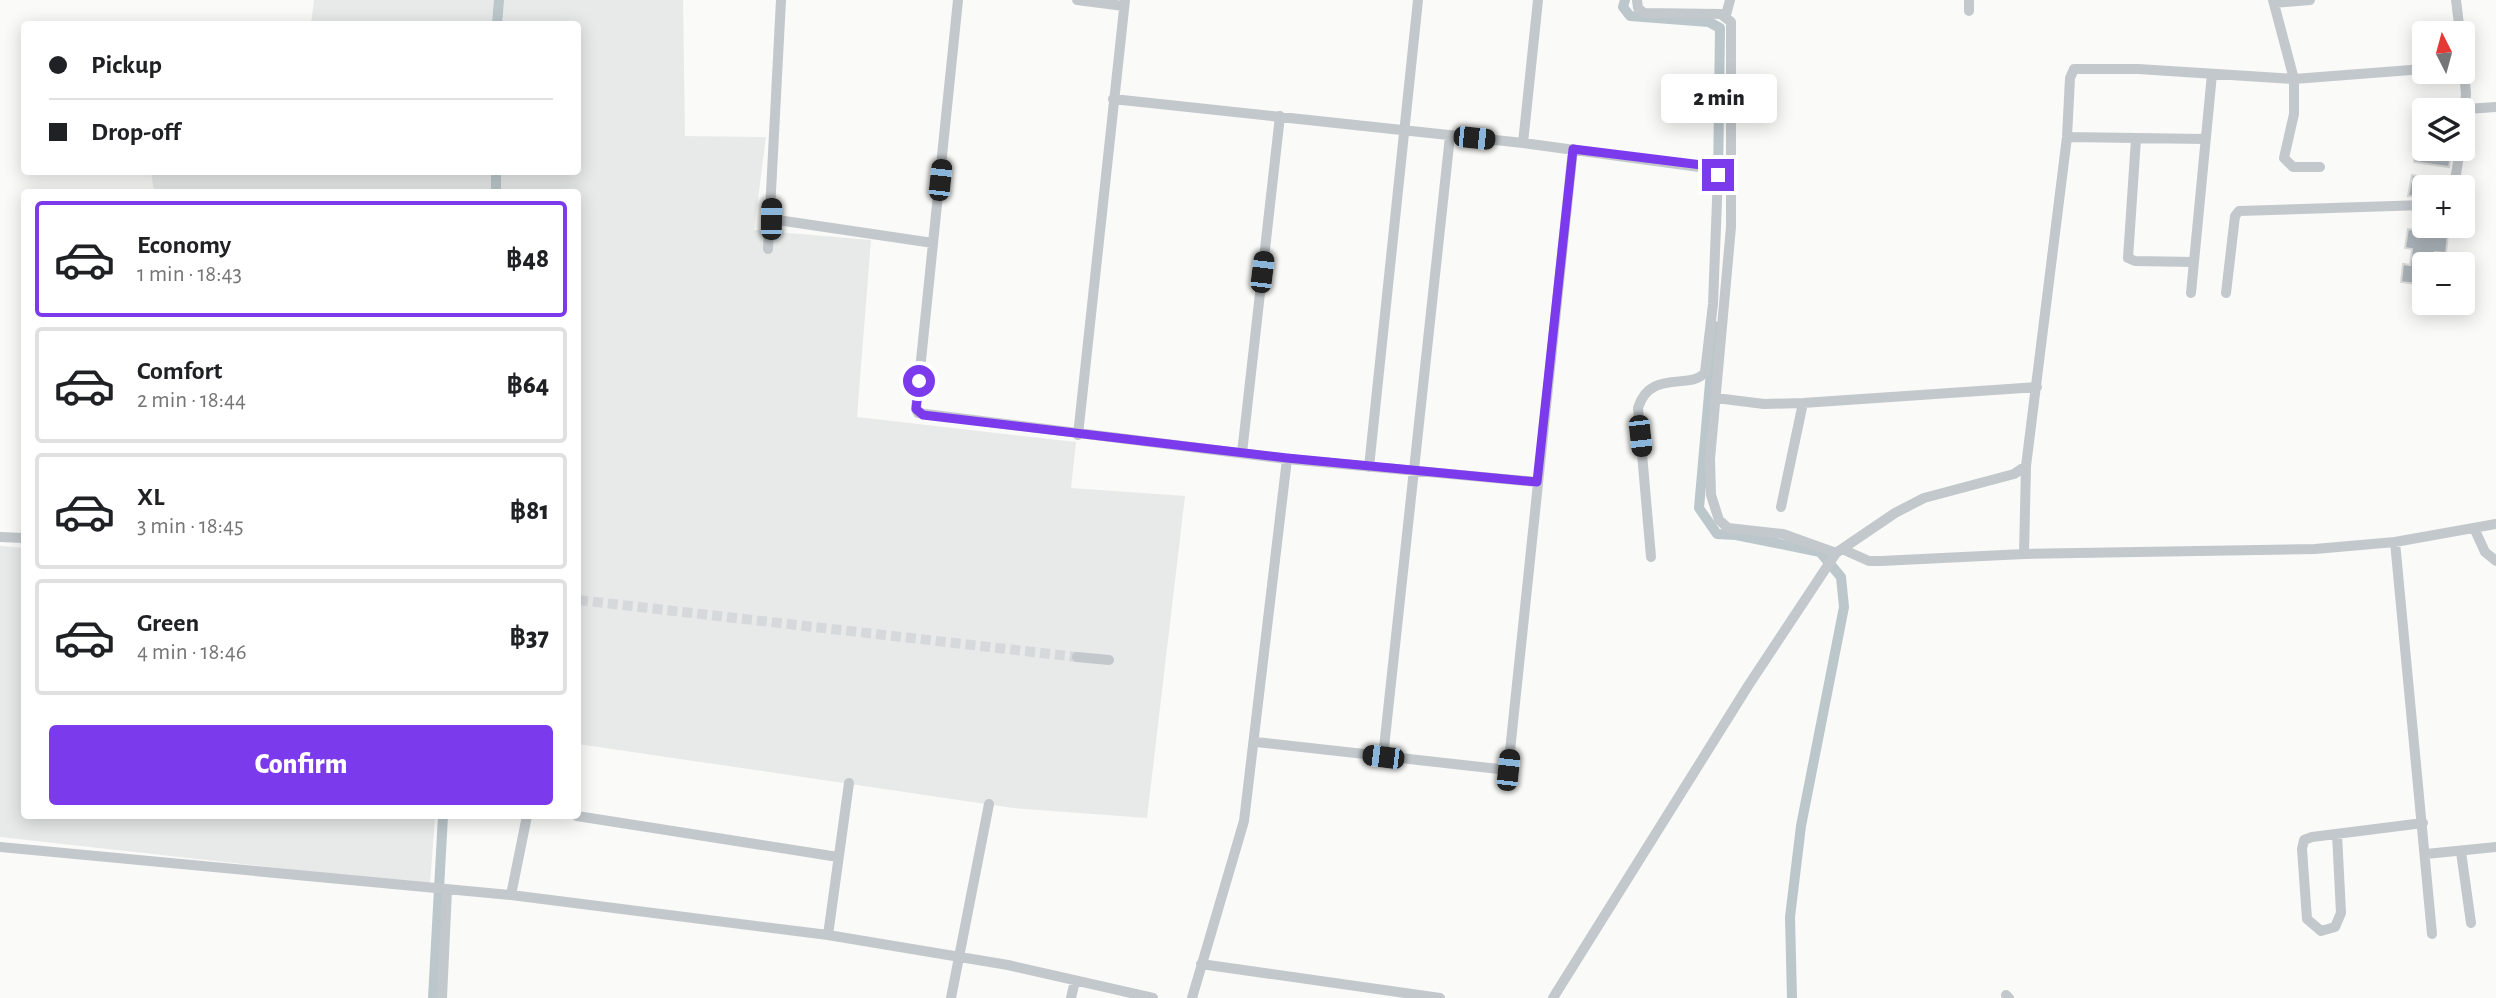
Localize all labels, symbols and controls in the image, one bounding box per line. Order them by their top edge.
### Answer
north arrow [2412,21,2474,84]
map controls [2412,21,2475,315]
text: Pickup [91,52,162,78]
callout: 2 min [1660,74,1776,122]
text: 2 min [1693,87,1745,110]
button: layers [2412,98,2475,161]
text: Drop-off [91,119,180,145]
car [1453,125,1496,151]
car [928,158,953,202]
route end [1702,159,1734,191]
button: + [2412,175,2475,238]
car [761,198,782,240]
icon: car [53,228,116,291]
text: Economy [137,232,231,258]
text: ฿48 [506,246,549,272]
car [1250,250,1275,294]
button: − [2412,252,2475,315]
text: 1 min · 18:43 [137,263,242,286]
icon: car [53,354,116,417]
text: Comfort [137,358,222,384]
route start [903,365,935,397]
text: ฿64 [506,372,549,398]
text: 2 min · 18:44 [137,389,246,412]
car [1628,414,1653,458]
icon: car [53,480,116,543]
text: XL [137,484,164,510]
text: ฿81 [510,498,549,524]
text: 3 min · 18:45 [137,515,244,538]
icon: car [53,606,116,669]
text: Green [137,610,199,636]
text: ฿37 [510,624,549,650]
text: 4 min · 18:46 [137,641,247,664]
button: Confirm [49,725,553,805]
car [1361,744,1406,770]
car [1496,748,1521,792]

